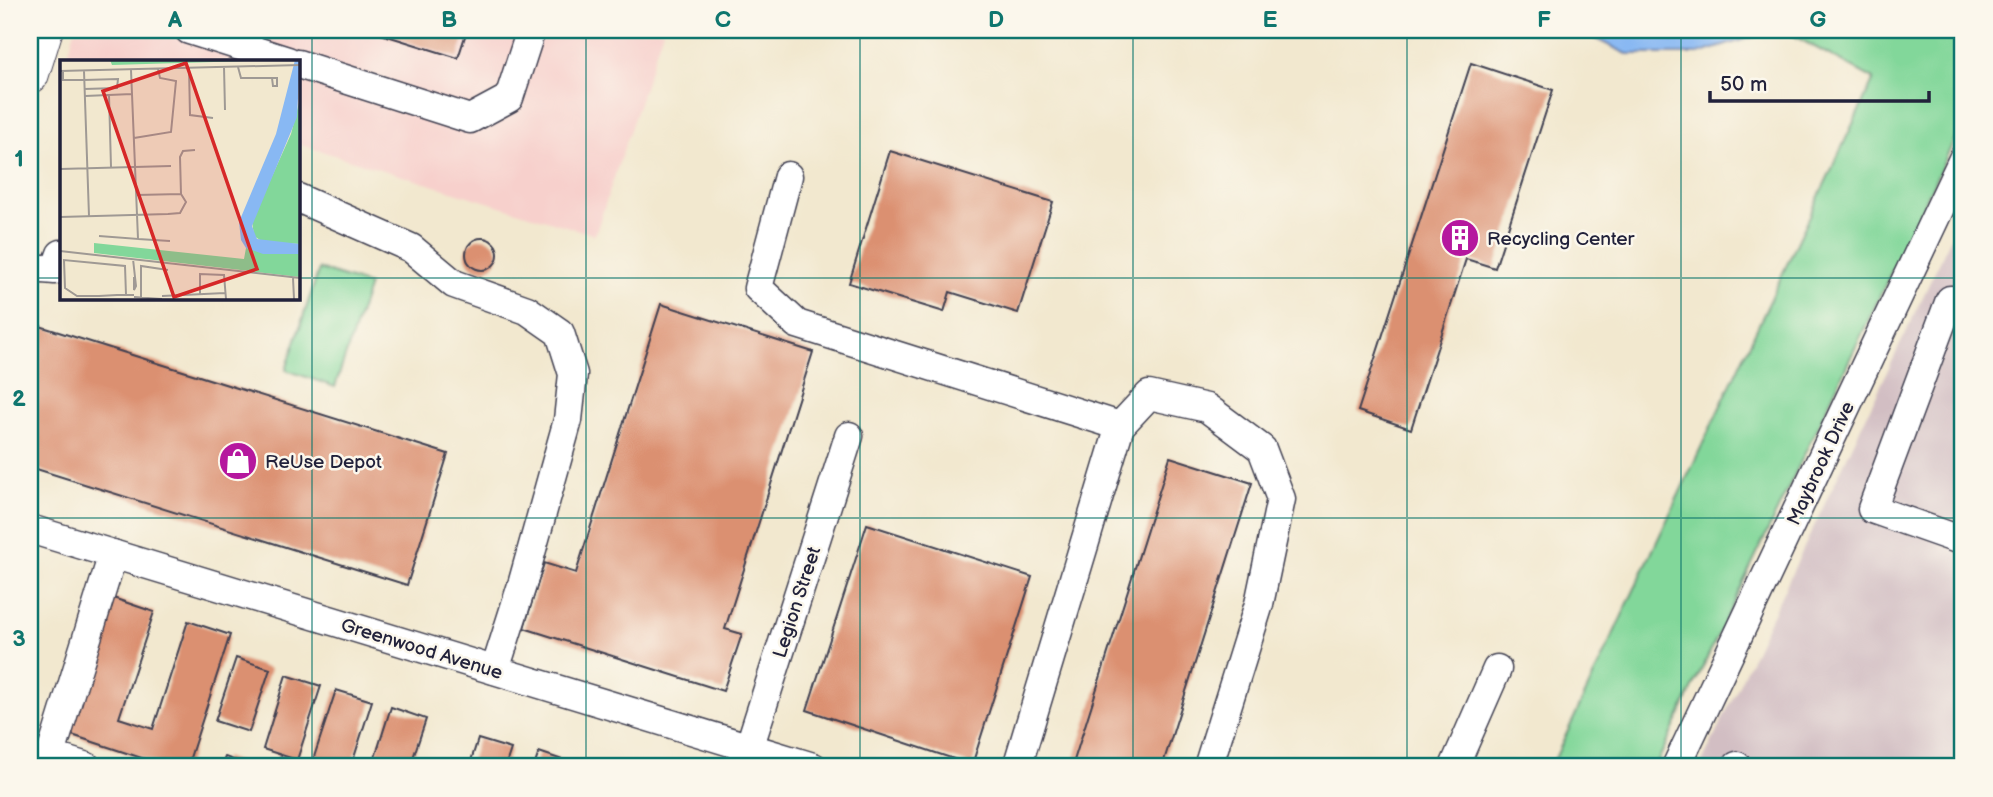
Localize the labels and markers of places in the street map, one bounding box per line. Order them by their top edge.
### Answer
building icon: Recycling Center [1439,217,1481,259]
place label: Recycling Center [1487,228,1635,251]
shop icon: ReUse Depot [217,440,259,482]
place label: ReUse Depot [265,451,382,474]

